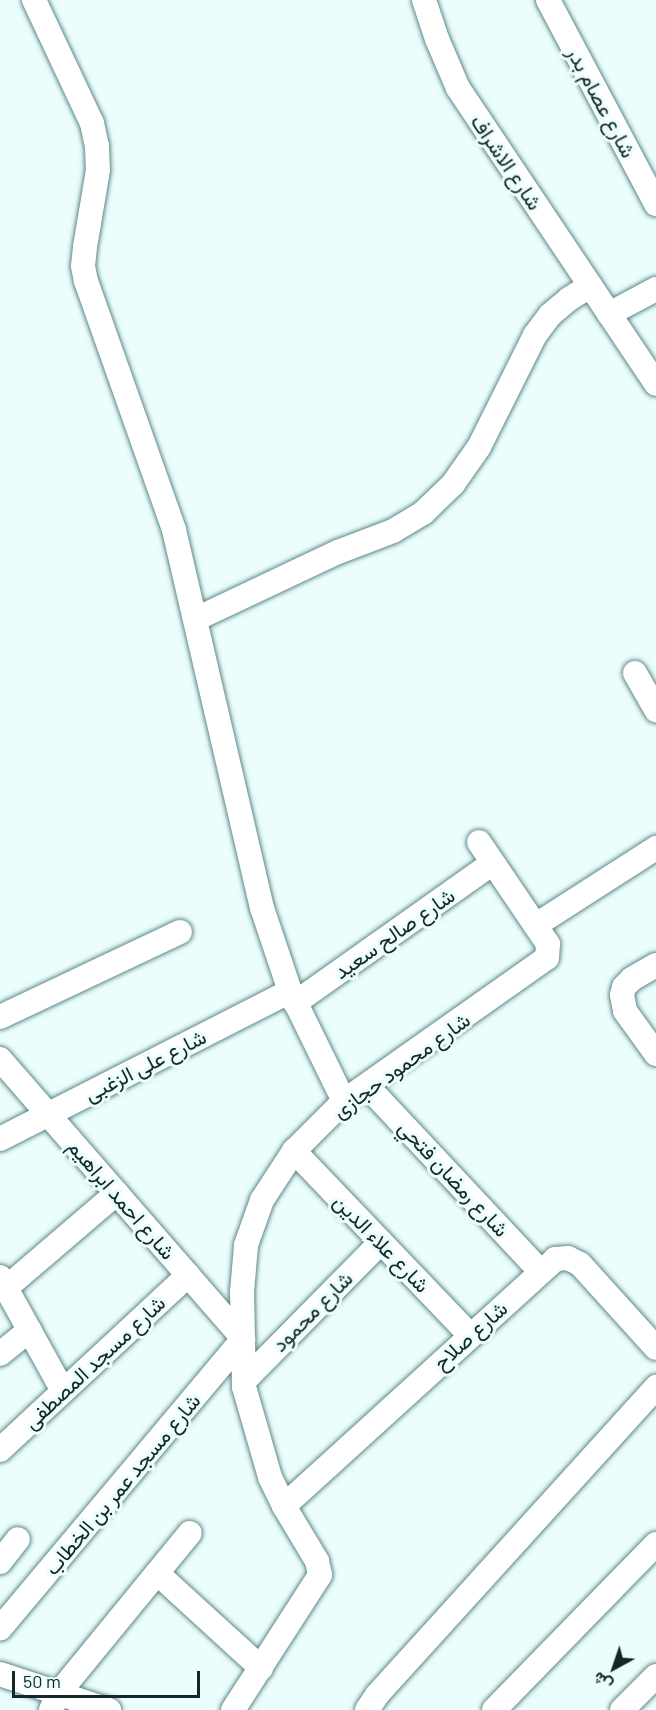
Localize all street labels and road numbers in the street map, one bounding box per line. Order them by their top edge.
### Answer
street label: شارع عصام بدر [562,42,642,162]
street label: شارع الاشراف [466,110,548,214]
street label: شارع صالح سعيد [329,882,459,984]
street label: شارع محمود حجازى [327,1007,475,1123]
street label: شارع على الزغبى [80,1024,210,1106]
street label: شارع رمضان فتحي [394,1114,514,1242]
street label: شارع احمد ابراهيم [63,1134,181,1264]
street label: شارع علاء الدين [329,1188,435,1298]
street label: شارع محمود [267,1266,357,1356]
street label: شارع مسجد المصطفى [18,1290,170,1434]
street label: شارع صلاح [428,1295,512,1375]
street label: شارع مسجد عمر بن الخطاب [39,1388,205,1580]

